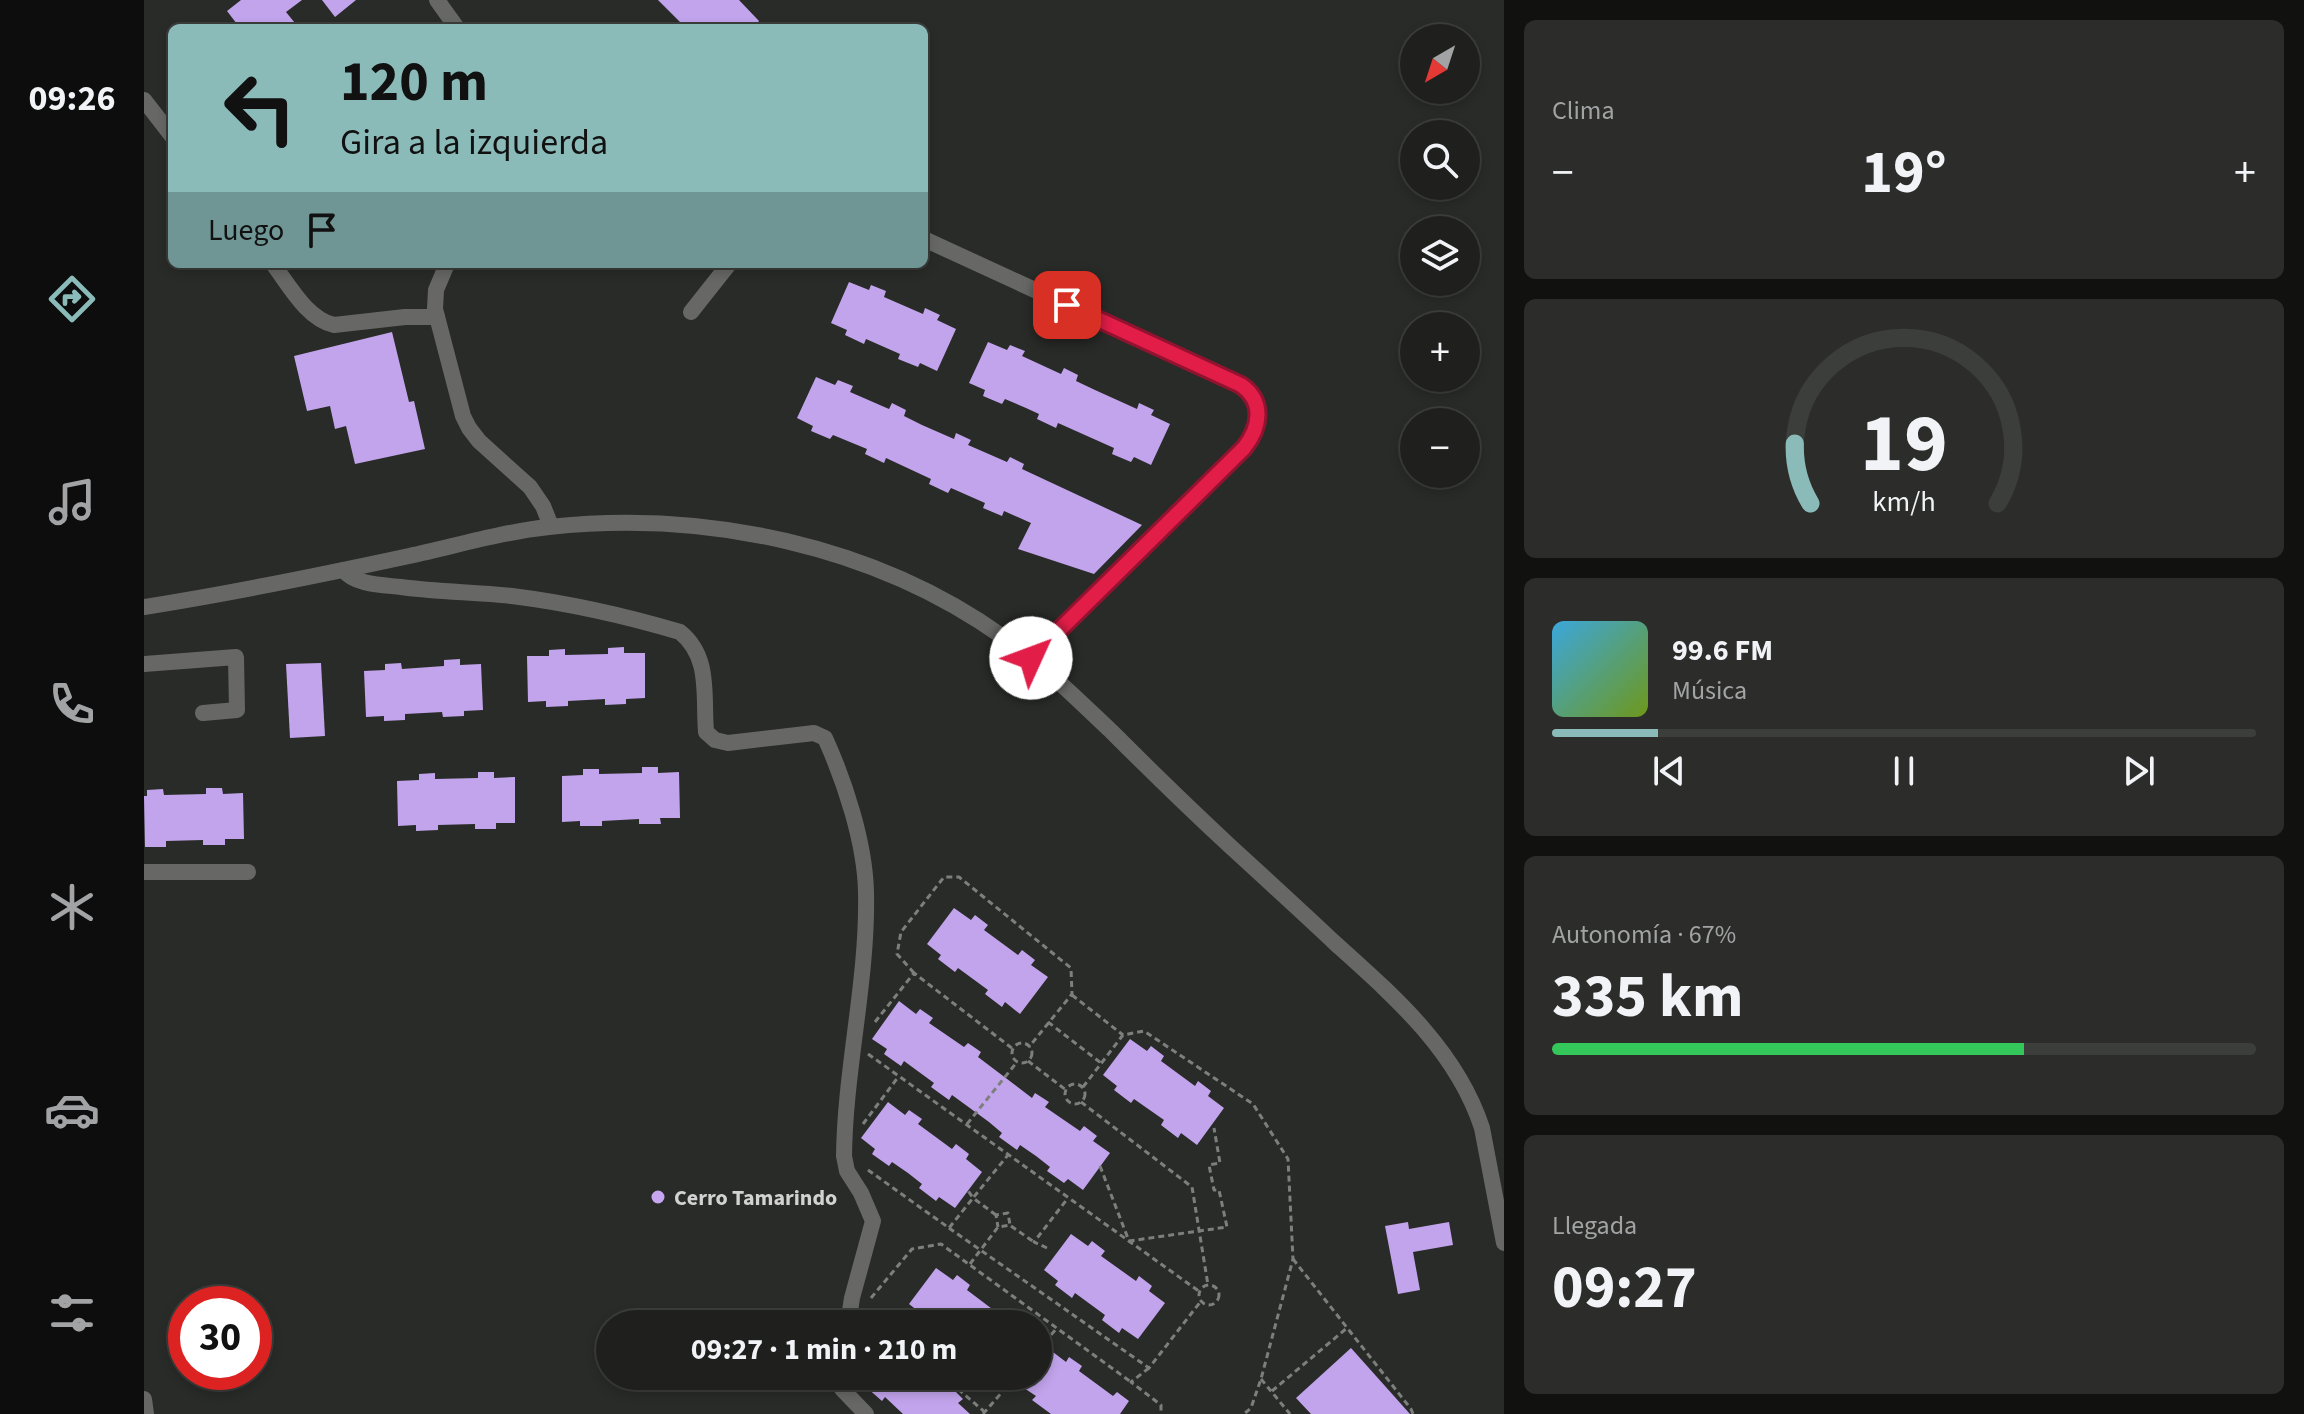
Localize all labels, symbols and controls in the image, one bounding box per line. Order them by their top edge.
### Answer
north arrow [1400,24,1480,104]
map controls [1400,24,1480,488]
text: 120 m [340,43,488,122]
icon: left [208,56,312,160]
text: 09:26 [29,73,115,124]
text: Clima [1552,92,1615,129]
text: Gira a la izquierda [340,117,608,168]
button: search [1400,120,1480,200]
text: 19° [1861,131,1947,216]
text: − [1552,142,1574,205]
text: + [2234,142,2256,205]
icon: arrive [300,208,344,252]
text: Luego [208,209,284,252]
button: layers [1400,216,1480,296]
icon: directions [44,271,100,327]
pin [1033,271,1101,339]
icon: arrive [1045,283,1089,327]
button: + [1400,312,1480,392]
text: 19 [1860,385,1948,503]
button: − [1400,408,1480,488]
icon: music [44,474,100,530]
text: km/h [1872,482,1936,522]
position arrow [989,616,1073,700]
text: 99.6 FM [1672,629,1773,672]
text: Música [1672,672,1747,709]
icon: phone [44,676,100,732]
icon: previous [1647,749,1691,793]
icon: pause [1882,749,1926,793]
icon: next [2117,749,2161,793]
icon: climate [44,879,100,935]
text: Autonomía · 67% [1552,916,1736,953]
text: 335 km [1552,955,1743,1040]
icon: car [44,1082,100,1138]
place label: Cerro Tamarindo [674,1182,837,1214]
marker: Cerro Tamarindo [649,1188,667,1206]
text: Llegada [1552,1207,1637,1244]
text: 09:27 [1552,1246,1697,1331]
icon: filters [44,1285,100,1341]
speed limit sign: 30 [168,1286,272,1390]
text: 09:27 · 1 min · 210 m [691,1328,957,1371]

